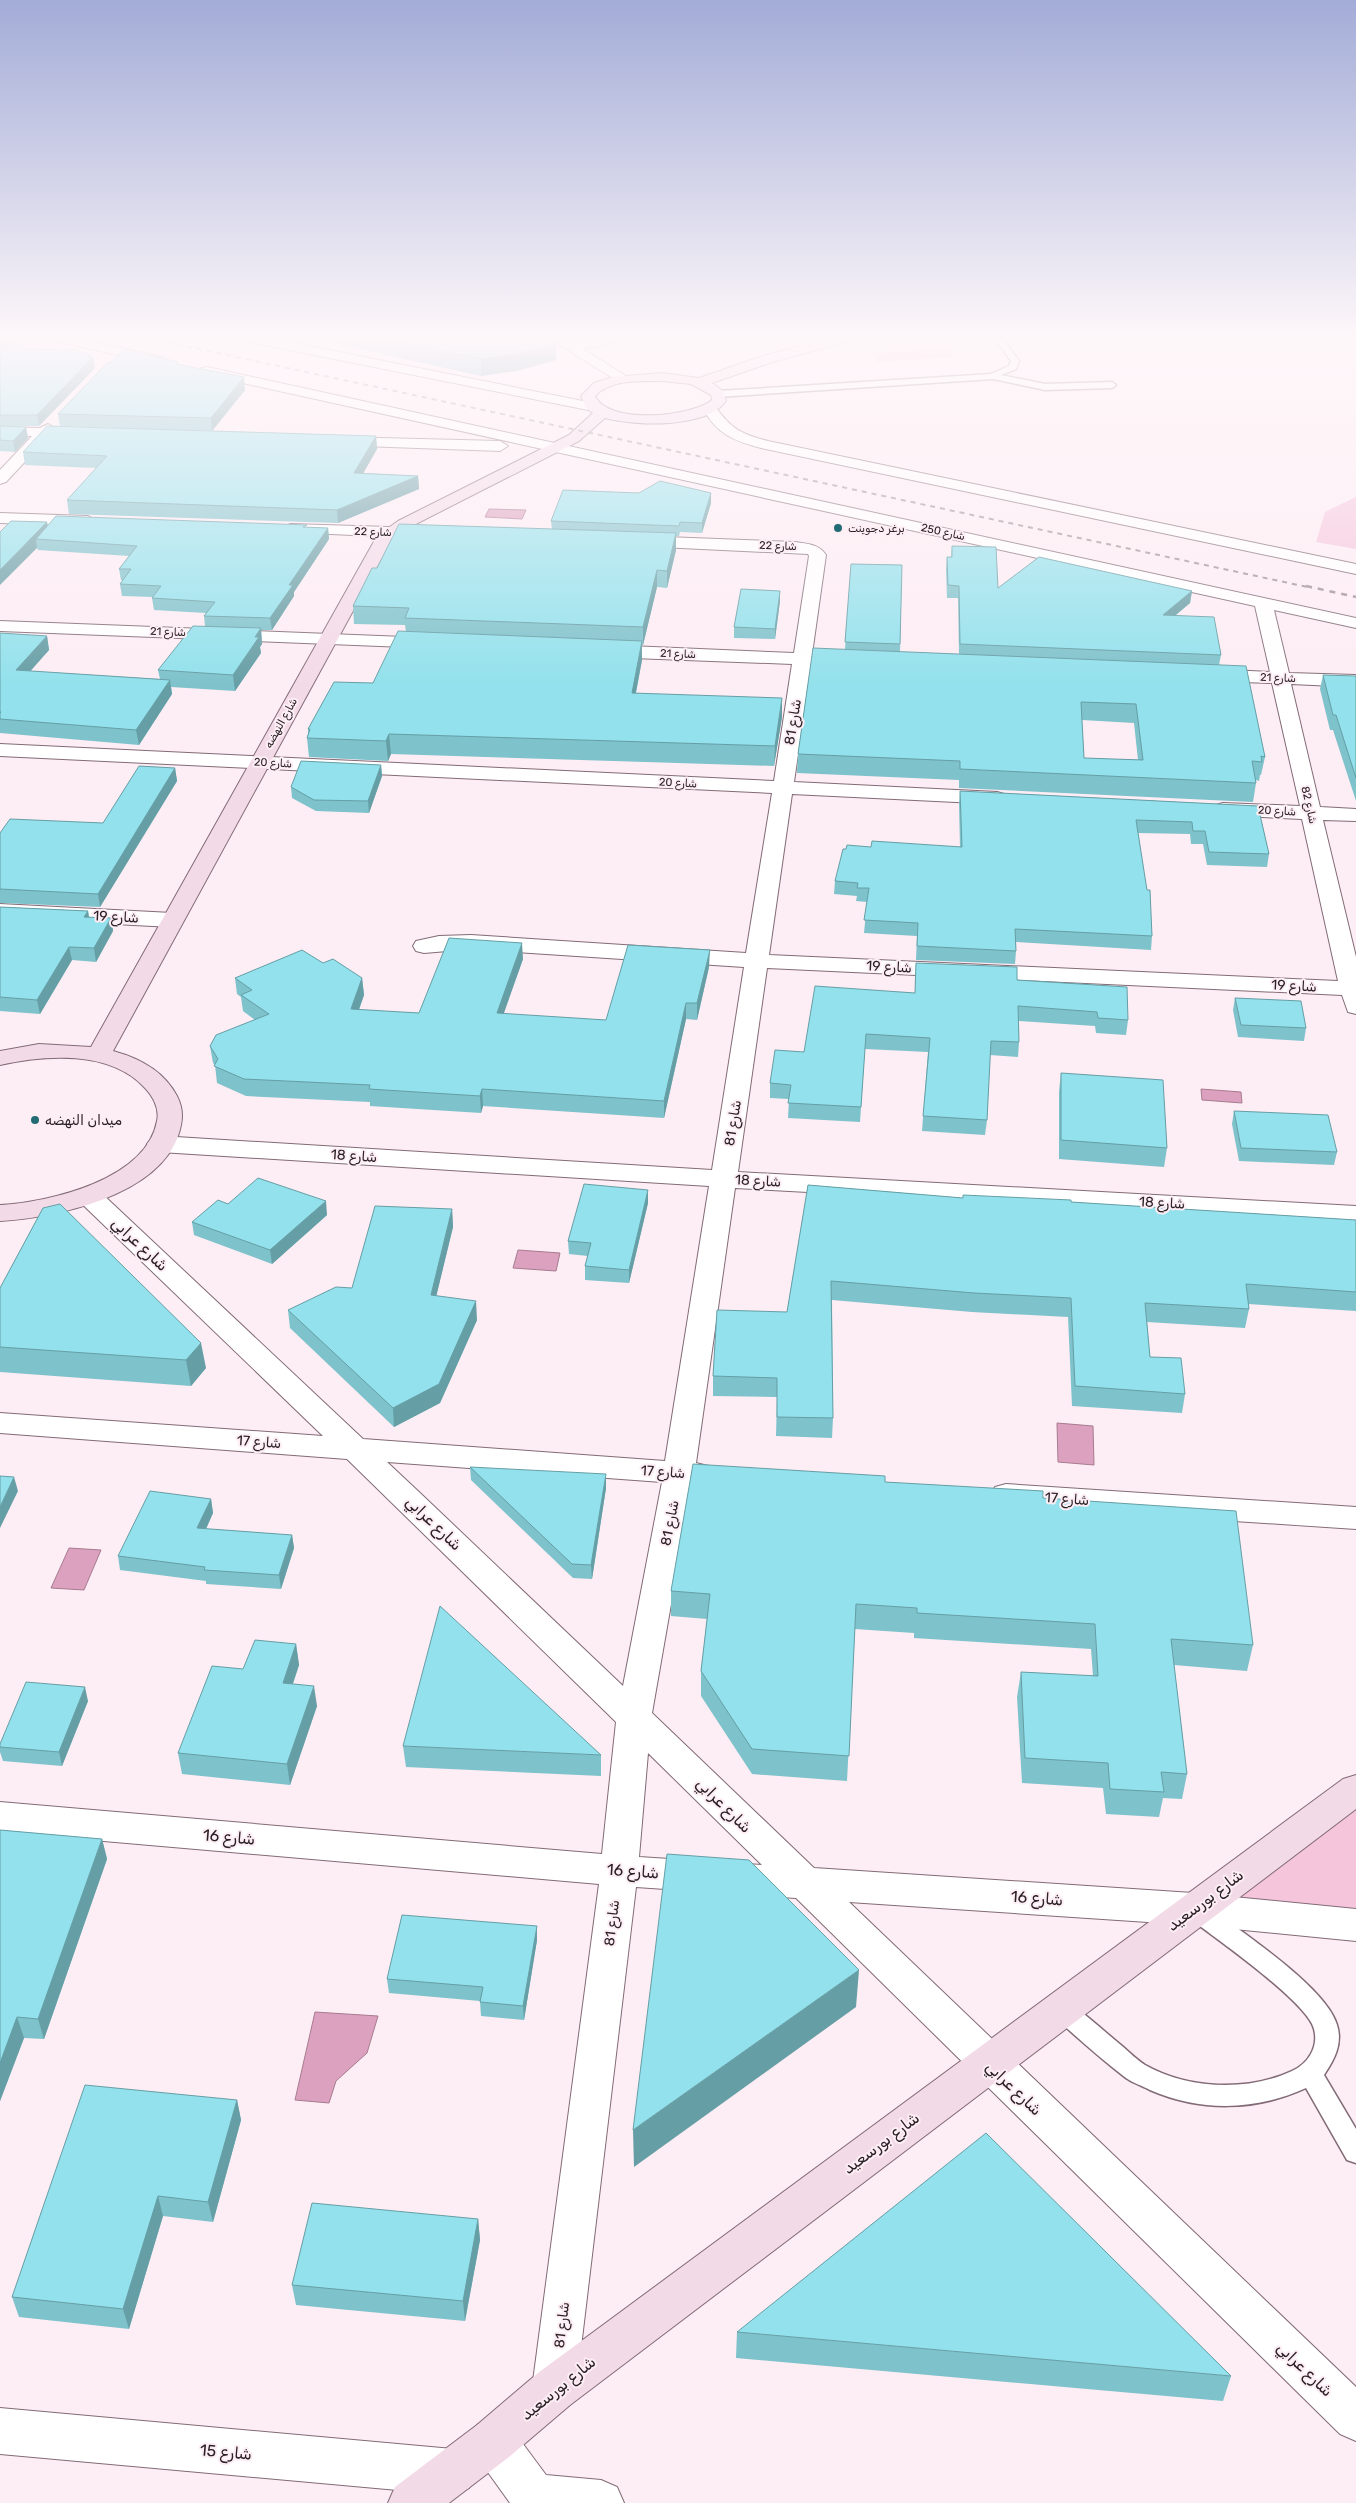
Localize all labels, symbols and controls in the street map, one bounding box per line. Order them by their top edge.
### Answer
street label: شارع 250 [919,521,966,545]
marker: برغر دجوينت [832,522,844,534]
place label: برغر دجوينت [848,522,905,536]
street label: شارع 22 [354,525,392,541]
street label: شارع 22 [759,539,797,555]
street label: شارع 21 [150,625,186,641]
street label: شارع 21 [660,647,696,663]
street label: شارع 21 [1260,671,1296,687]
street label: شارع النهضه [262,696,302,751]
street label: شارع 81 [781,698,807,746]
street label: شارع 20 [254,756,292,772]
street label: شارع 20 [659,776,697,792]
street label: شارع 82 [1296,785,1320,825]
street label: شارع 20 [1258,804,1296,820]
street label: شارع 19 [93,907,139,929]
street label: شارع 19 [866,957,912,979]
street label: شارع 19 [1271,976,1317,998]
street label: شارع 81 [721,1099,747,1147]
place label: ميدان النهضه [45,1112,122,1129]
marker: ميدان النهضه [29,1114,41,1126]
street label: شارع 18 [330,1146,378,1168]
street label: شارع 18 [734,1171,782,1193]
street label: شارع 18 [1138,1193,1186,1215]
street label: شارع عرابي [106,1213,172,1277]
street label: شارع 17 [236,1432,282,1454]
street label: شارع 17 [640,1462,686,1484]
street label: شارع 17 [1044,1489,1090,1511]
street label: شارع عرابي [400,1492,466,1556]
street label: شارع 81 [657,1499,685,1548]
street label: شارع عرابي [690,1773,756,1839]
street label: شارع 16 [202,1825,256,1851]
street label: شارع 16 [606,1860,660,1884]
street label: شارع بورسعيد [1163,1865,1248,1937]
street label: شارع 16 [1010,1887,1064,1911]
street label: شارع 81 [601,1899,625,1947]
street label: شارع عرابي [980,2057,1046,2121]
street label: شارع بورسعيد [839,2108,924,2180]
street label: شارع 81 [551,2301,575,2349]
street label: شارع عرابي [1271,2338,1337,2402]
street label: شارع بورسعيد [517,2352,601,2426]
street label: شارع 15 [199,2440,253,2466]

